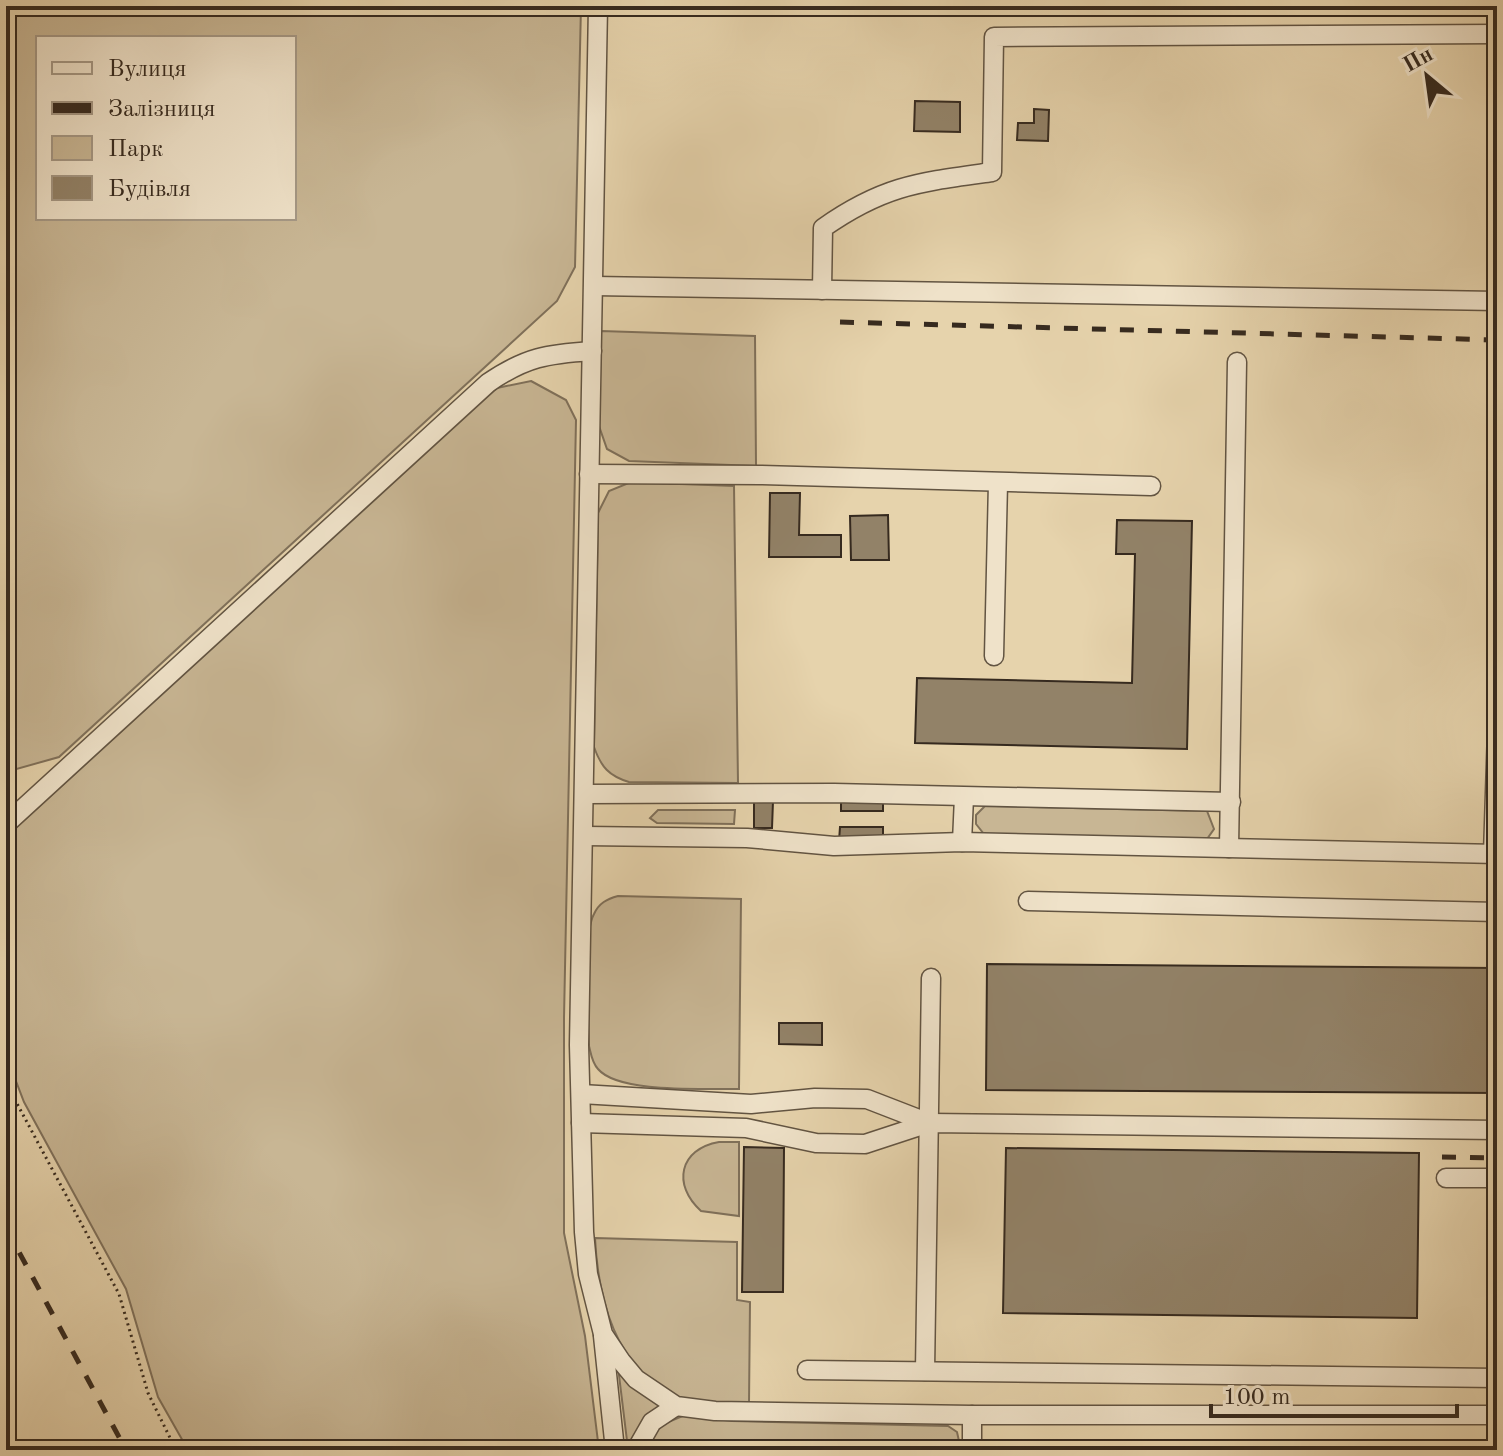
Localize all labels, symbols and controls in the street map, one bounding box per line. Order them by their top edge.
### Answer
legend [36,36,296,220]
north arrow [1387,36,1467,116]
text: Пн [1400,43,1437,77]
text: Вулиця [108,58,187,82]
text: Залізниця [108,98,216,122]
text: Парк [108,138,163,162]
text: Будівля [108,178,191,202]
scale bar [1211,1368,1457,1418]
text: 100 m [1223,1386,1291,1410]

